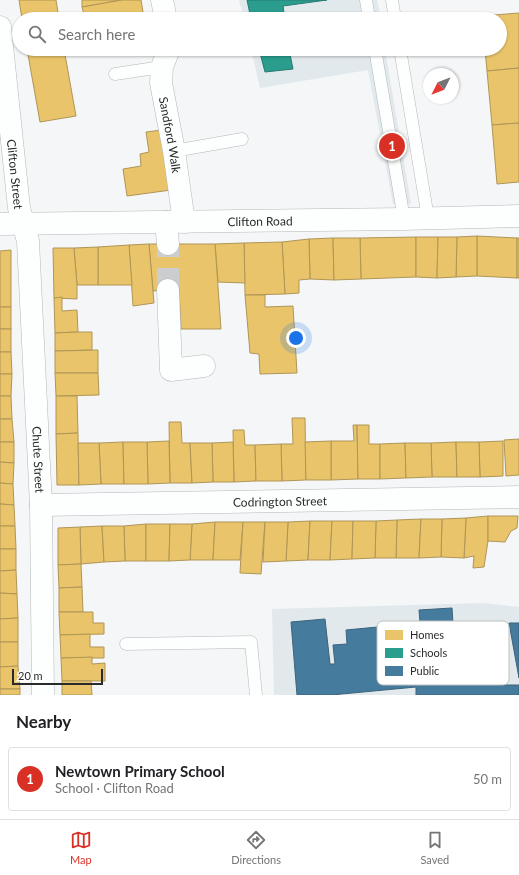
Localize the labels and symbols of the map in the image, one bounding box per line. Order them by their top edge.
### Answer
north arrow [423,68,459,104]
street label: Sandford Walk [156,95,185,175]
pin: 1 [379,131,405,161]
street label: Clifton Street [4,139,27,211]
street label: Clifton Road [227,213,293,229]
your location [286,328,306,348]
street label: Chute Street [30,426,48,494]
street label: Codrington Street [233,493,328,509]
legend [377,621,509,685]
text: Homes [410,628,444,641]
text: Schools [410,646,447,659]
text: Public [410,664,439,677]
scale bar [12,667,103,686]

